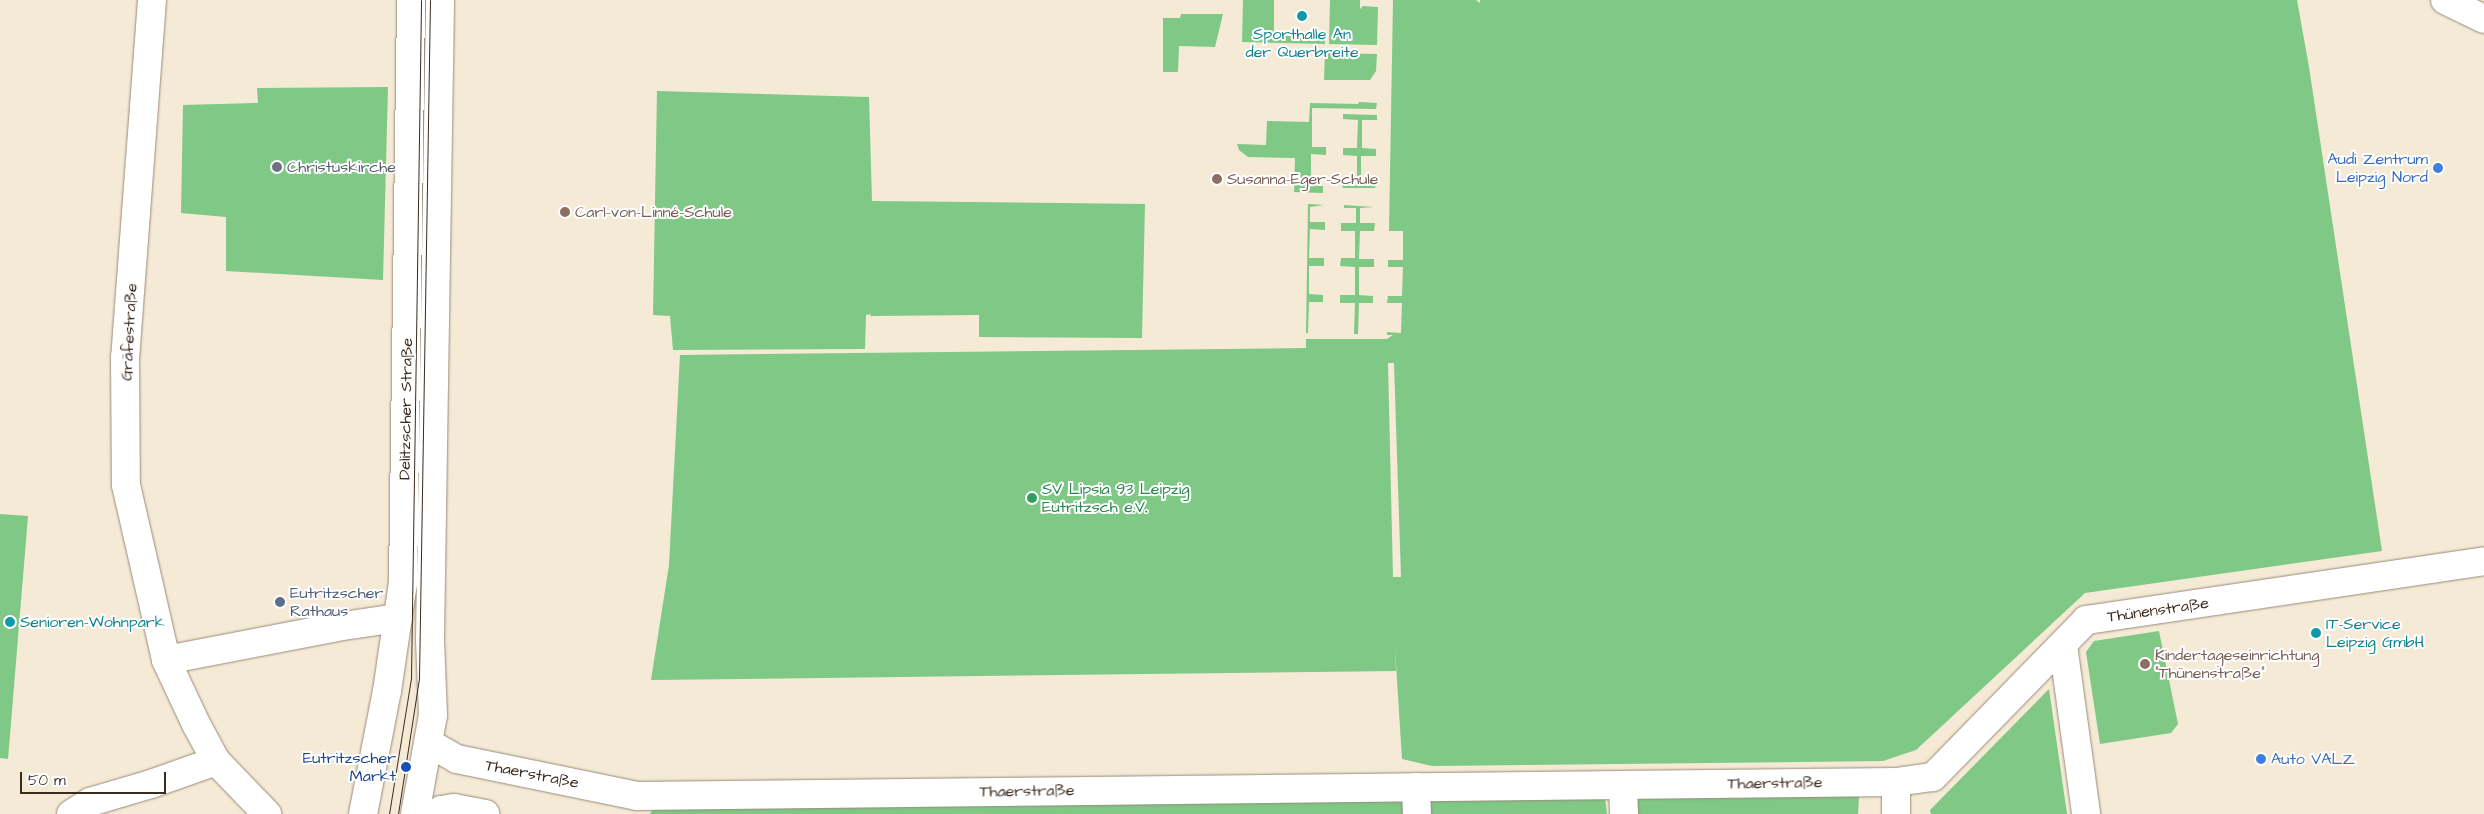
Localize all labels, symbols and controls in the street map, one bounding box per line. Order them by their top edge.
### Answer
marker: Sporthalle An der Querbreite [1296,10,1308,22]
place label: Sporthalle An der Querbreite [1245,24,1359,62]
place label: Audi Zentrum Leipzig Nord [2328,149,2428,187]
place label: Christuskirche [287,157,396,177]
marker: Christuskirche [271,161,283,173]
marker: Audi Zentrum Leipzig Nord [2432,162,2444,174]
place label: Susanna-Eger-Schule [1227,169,1378,189]
marker: Susanna-Eger-Schule [1211,173,1223,185]
place label: Carl-von-Linné-Schule [575,202,732,222]
marker: Carl-von-Linné-Schule [559,206,571,218]
street label: Gräfestraße [117,283,141,381]
street label: Delitzscher Straße [395,338,417,480]
place label: SV Lipsia 93 Leipzig Eutritzsch e.V. [1042,479,1189,517]
marker: SV Lipsia 93 Leipzig Eutritzsch e.V. [1026,492,1038,504]
place label: Eutritzscher Rathaus [290,583,383,621]
street label: Thünenstraße [2106,593,2210,627]
marker: Eutritzscher Rathaus [274,596,286,608]
place label: Senioren-Wohnpark [20,612,164,632]
place label: IT-Service Leipzig GmbH [2326,614,2424,652]
marker: Senioren-Wohnpark [4,616,16,628]
marker: IT-Service Leipzig GmbH [2310,627,2322,639]
place label: Kindertageseinrichtung “Thünenstraße” [2155,645,2320,683]
marker: Kindertageseinrichtung “Thünenstraße” [2139,658,2151,670]
place label: Eutritzscher Markt [303,748,396,786]
place label: Auto VALZ [2271,749,2355,769]
marker: Auto VALZ [2255,753,2267,765]
street label: Thaerstraße [484,756,580,792]
marker: Eutritzscher Markt [400,761,412,773]
scale bar [22,762,169,794]
text: 50 m [28,770,66,791]
street label: Thaerstraße [1727,773,1823,793]
street label: Thaerstraße [979,781,1075,801]

